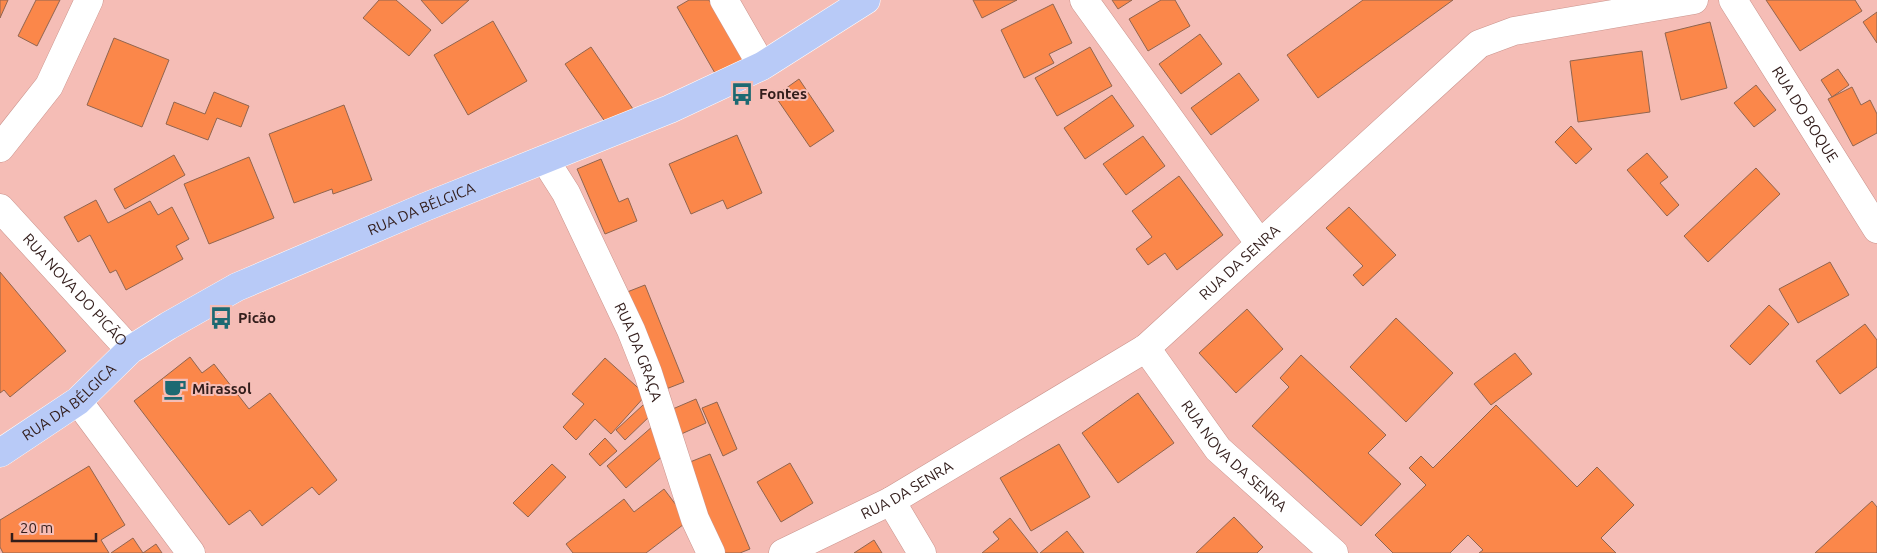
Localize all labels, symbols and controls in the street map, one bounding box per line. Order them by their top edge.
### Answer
street label: RUA DO BOQUE [1769,63,1842,165]
bus stop icon: Fontes [729,81,755,107]
place label: Fontes [759,85,807,102]
street label: RUA DA BÉLGICA [365,179,478,238]
street label: RUA DA SENRA [1196,221,1283,303]
street label: RUA NOVA DO PICÃO [20,230,131,349]
street label: RUA DA GRAÇA [611,300,666,404]
bus stop icon: Picão [208,305,234,331]
place label: Picão [238,309,276,326]
street label: RUA DA BÉLGICA [19,360,119,444]
cafe icon: Mirassol [162,376,188,402]
place label: Mirassol [192,380,252,397]
street label: RUA NOVA DA SENRA [1178,397,1291,515]
street label: RUA DA SENRA [858,457,956,522]
scale bar [12,510,96,542]
text: 20 m [20,519,53,536]

